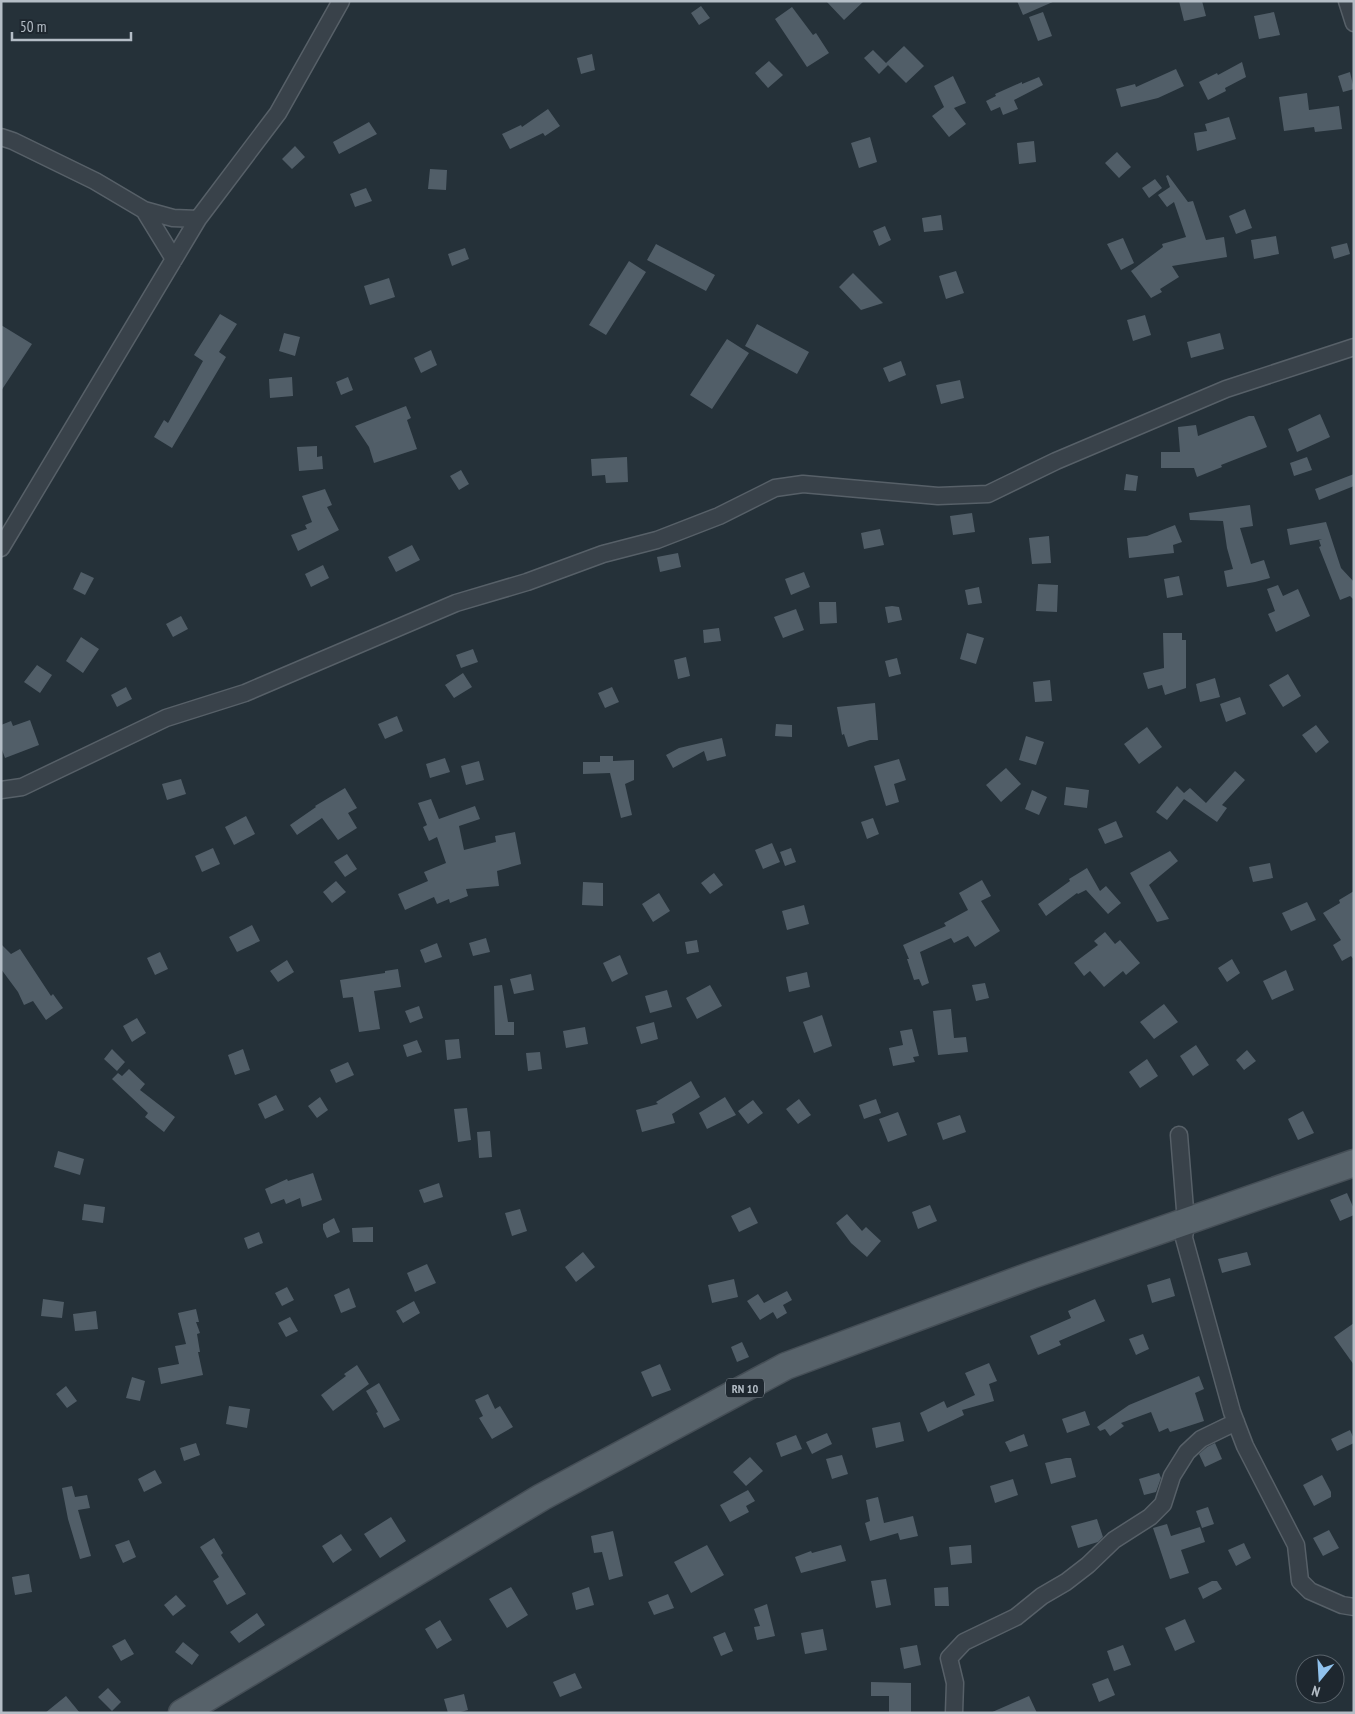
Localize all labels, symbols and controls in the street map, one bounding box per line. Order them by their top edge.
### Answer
scale bar [12,10,131,42]
text: 50 m [20,17,46,36]
road number: RN 10 [726,1379,764,1398]
north arrow [1295,1654,1345,1704]
text: N [1310,1682,1322,1701]

